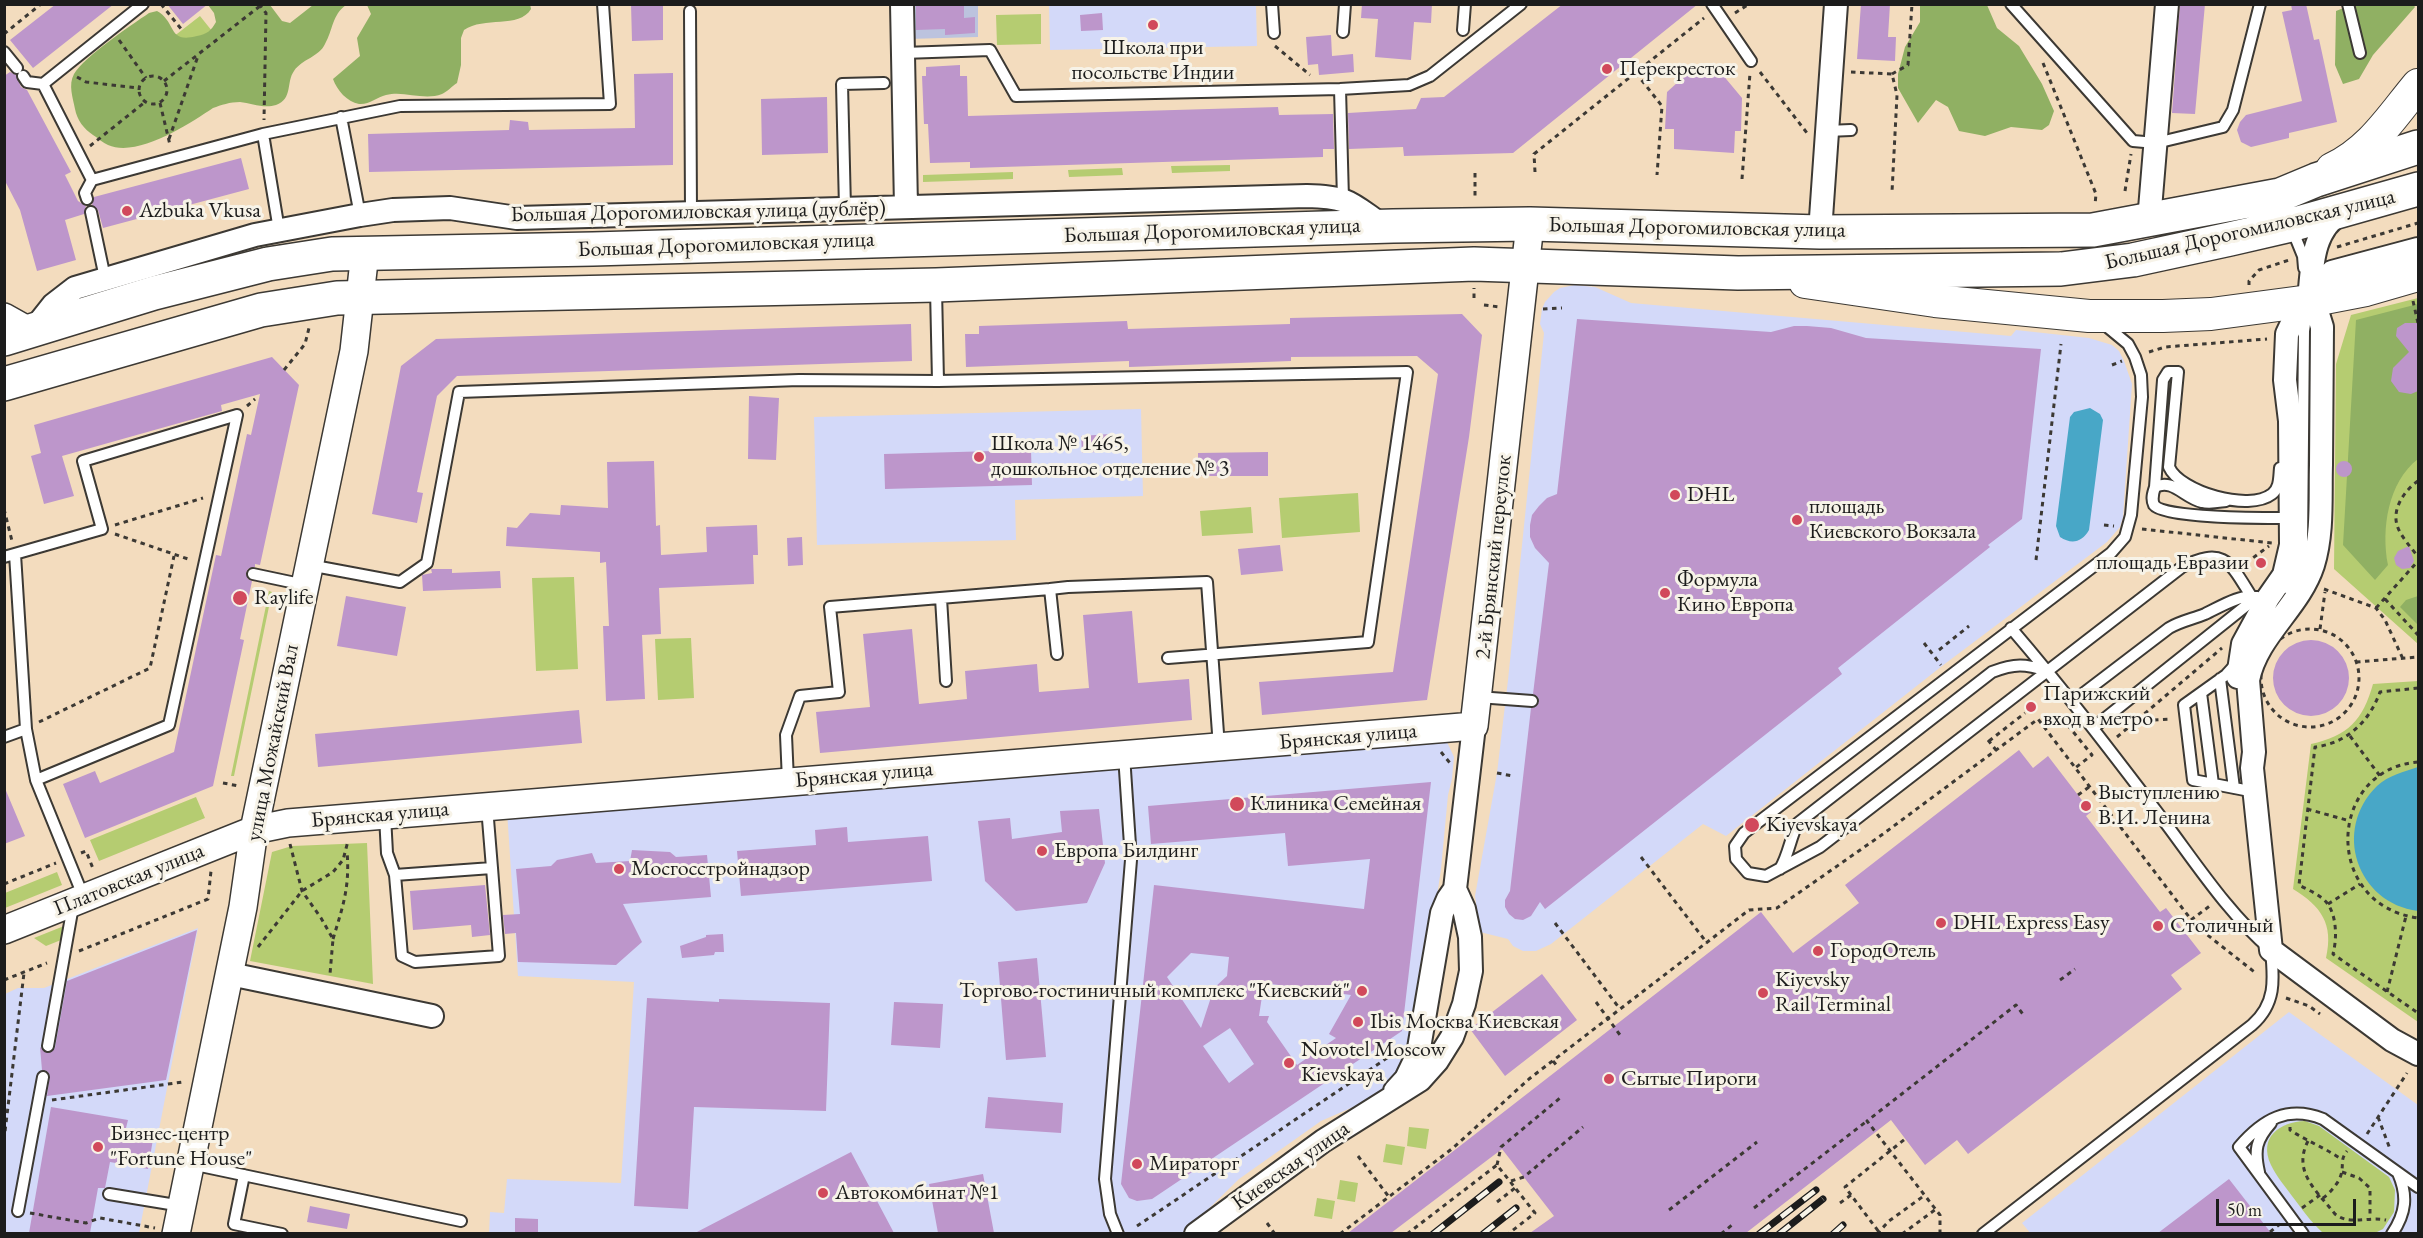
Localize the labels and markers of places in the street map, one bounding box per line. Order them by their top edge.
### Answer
marker: Школа при посольстве Индии [1146,18,1160,32]
place label: Школа при посольстве Индии [1072,35,1234,86]
place label: Перекресток [1619,56,1735,82]
marker: Перекресток [1600,62,1614,76]
place label: Azbuka Vkusa [139,198,261,224]
marker: Azbuka Vkusa [120,204,134,218]
place label: Школа № 1465, дошкольное отделение № 3 [991,431,1229,482]
marker: Школа № 1465, дошкольное отделение № 3 [972,450,986,464]
place label: DHL [1687,482,1734,508]
marker: DHL [1668,488,1682,502]
place label: площадь Киевского Вокзала [1809,494,1976,546]
marker: площадь Киевского Вокзала [1790,513,1804,527]
place label: площадь Евразии [2096,550,2249,576]
marker: площадь Евразии [2254,556,2268,570]
place label: Формула Кино Европа [1677,567,1794,618]
place label: Raylife [254,585,314,611]
marker: Формула Кино Европа [1658,586,1672,600]
marker: Raylife [231,589,249,607]
place label: Парижский вход в метро [2043,681,2153,732]
marker: Парижский вход в метро [2024,700,2038,714]
place label: Выступлению В.И. Ленина [2098,780,2220,831]
place label: Клиника Семейная [1250,791,1421,817]
marker: Клиника Семейная [1228,795,1246,813]
marker: Выступлению В.И. Ленина [2079,799,2093,813]
place label: Kiyevskaya [1766,812,1858,838]
marker: Kiyevskaya [1743,816,1761,834]
place label: Европа Билдинг [1054,838,1198,864]
marker: Европа Билдинг [1035,844,1049,858]
place label: Мосгосстройнадзор [631,856,810,882]
marker: Мосгосстройнадзор [612,862,626,876]
place label: DHL Express Easy [1953,910,2110,936]
place label: Столичный [2170,913,2274,939]
marker: DHL Express Easy [1934,916,1948,930]
marker: Столичный [2151,919,2165,933]
place label: ГородОтель [1830,938,1936,964]
marker: ГородОтель [1811,944,1825,958]
place label: Kiyevsky Rail Terminal [1775,967,1891,1018]
place label: Торгово-гостиничный комплекс "Киевский" [959,978,1350,1004]
marker: Торгово-гостиничный комплекс "Киевский" [1355,984,1369,998]
marker: Kiyevsky Rail Terminal [1756,986,1770,1000]
place label: Ibis Москва Киевская [1370,1009,1559,1035]
marker: Ibis Москва Киевская [1351,1015,1365,1029]
place label: Novotel Moscow Kievskaya [1301,1037,1446,1088]
marker: Novotel Moscow Kievskaya [1282,1056,1296,1070]
place label: Сытые Пироги [1621,1066,1757,1092]
marker: Сытые Пироги [1602,1072,1616,1086]
place label: Бизнес-центр "Fortune House" [110,1121,252,1172]
marker: Бизнес-центр "Fortune House" [91,1140,105,1154]
place label: Мираторг [1149,1151,1239,1177]
marker: Мираторг [1130,1157,1144,1171]
place label: Автокомбинат №1 [835,1180,999,1206]
marker: Автокомбинат №1 [816,1186,830,1200]

